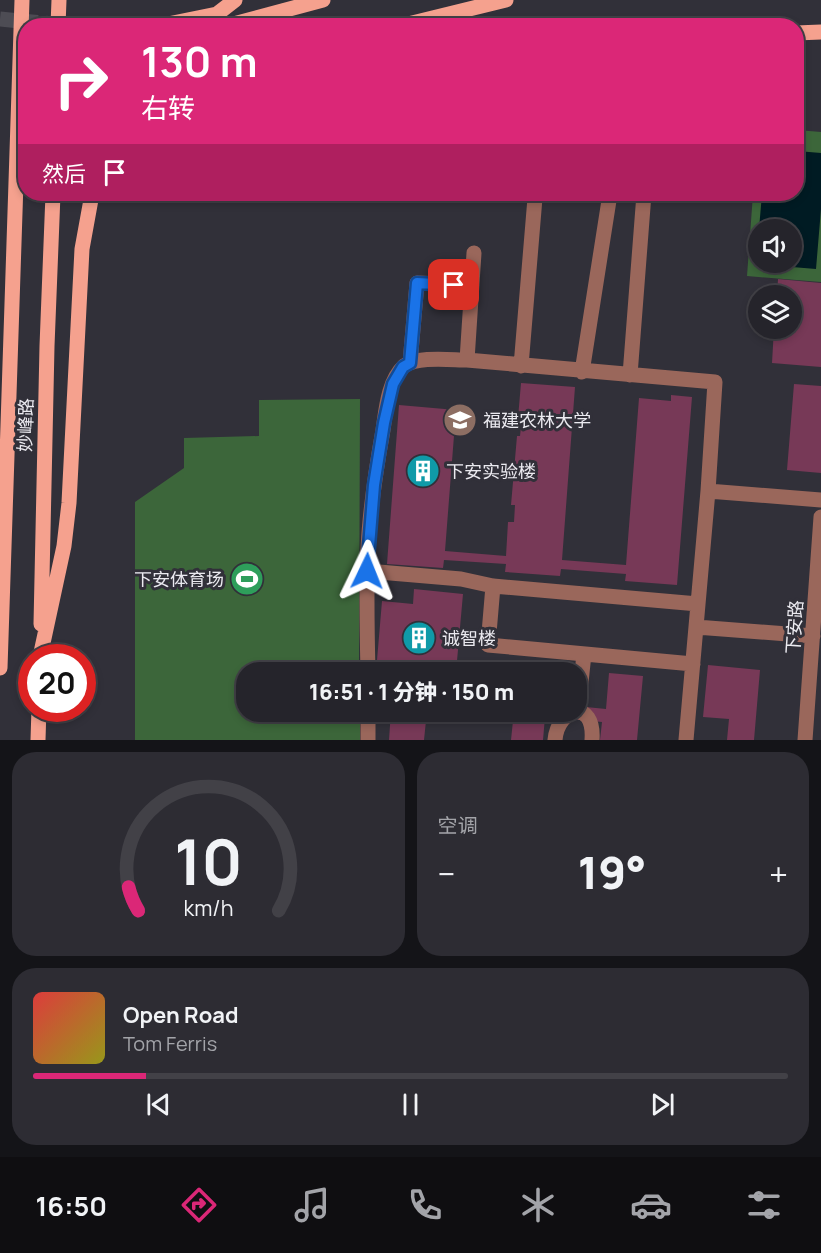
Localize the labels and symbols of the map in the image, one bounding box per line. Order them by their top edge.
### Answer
pin [428,259,479,310]
street label: 妙峰路 [12,398,38,452]
school or university icon: 福建农林大学 [442,402,478,438]
place label: 福建农林大学 [483,408,591,432]
building icon: 下安实验楼 [405,453,441,489]
place label: 下安实验楼 [446,459,536,483]
position arrow [335,539,399,603]
sports icon: 下安体育场 [229,561,265,597]
place label: 下安体育场 [134,567,224,591]
street label: 下安路 [780,599,808,655]
building icon: 诚智楼 [401,620,437,656]
place label: 诚智楼 [442,626,496,650]
speed limit sign: 20 [18,644,96,722]

